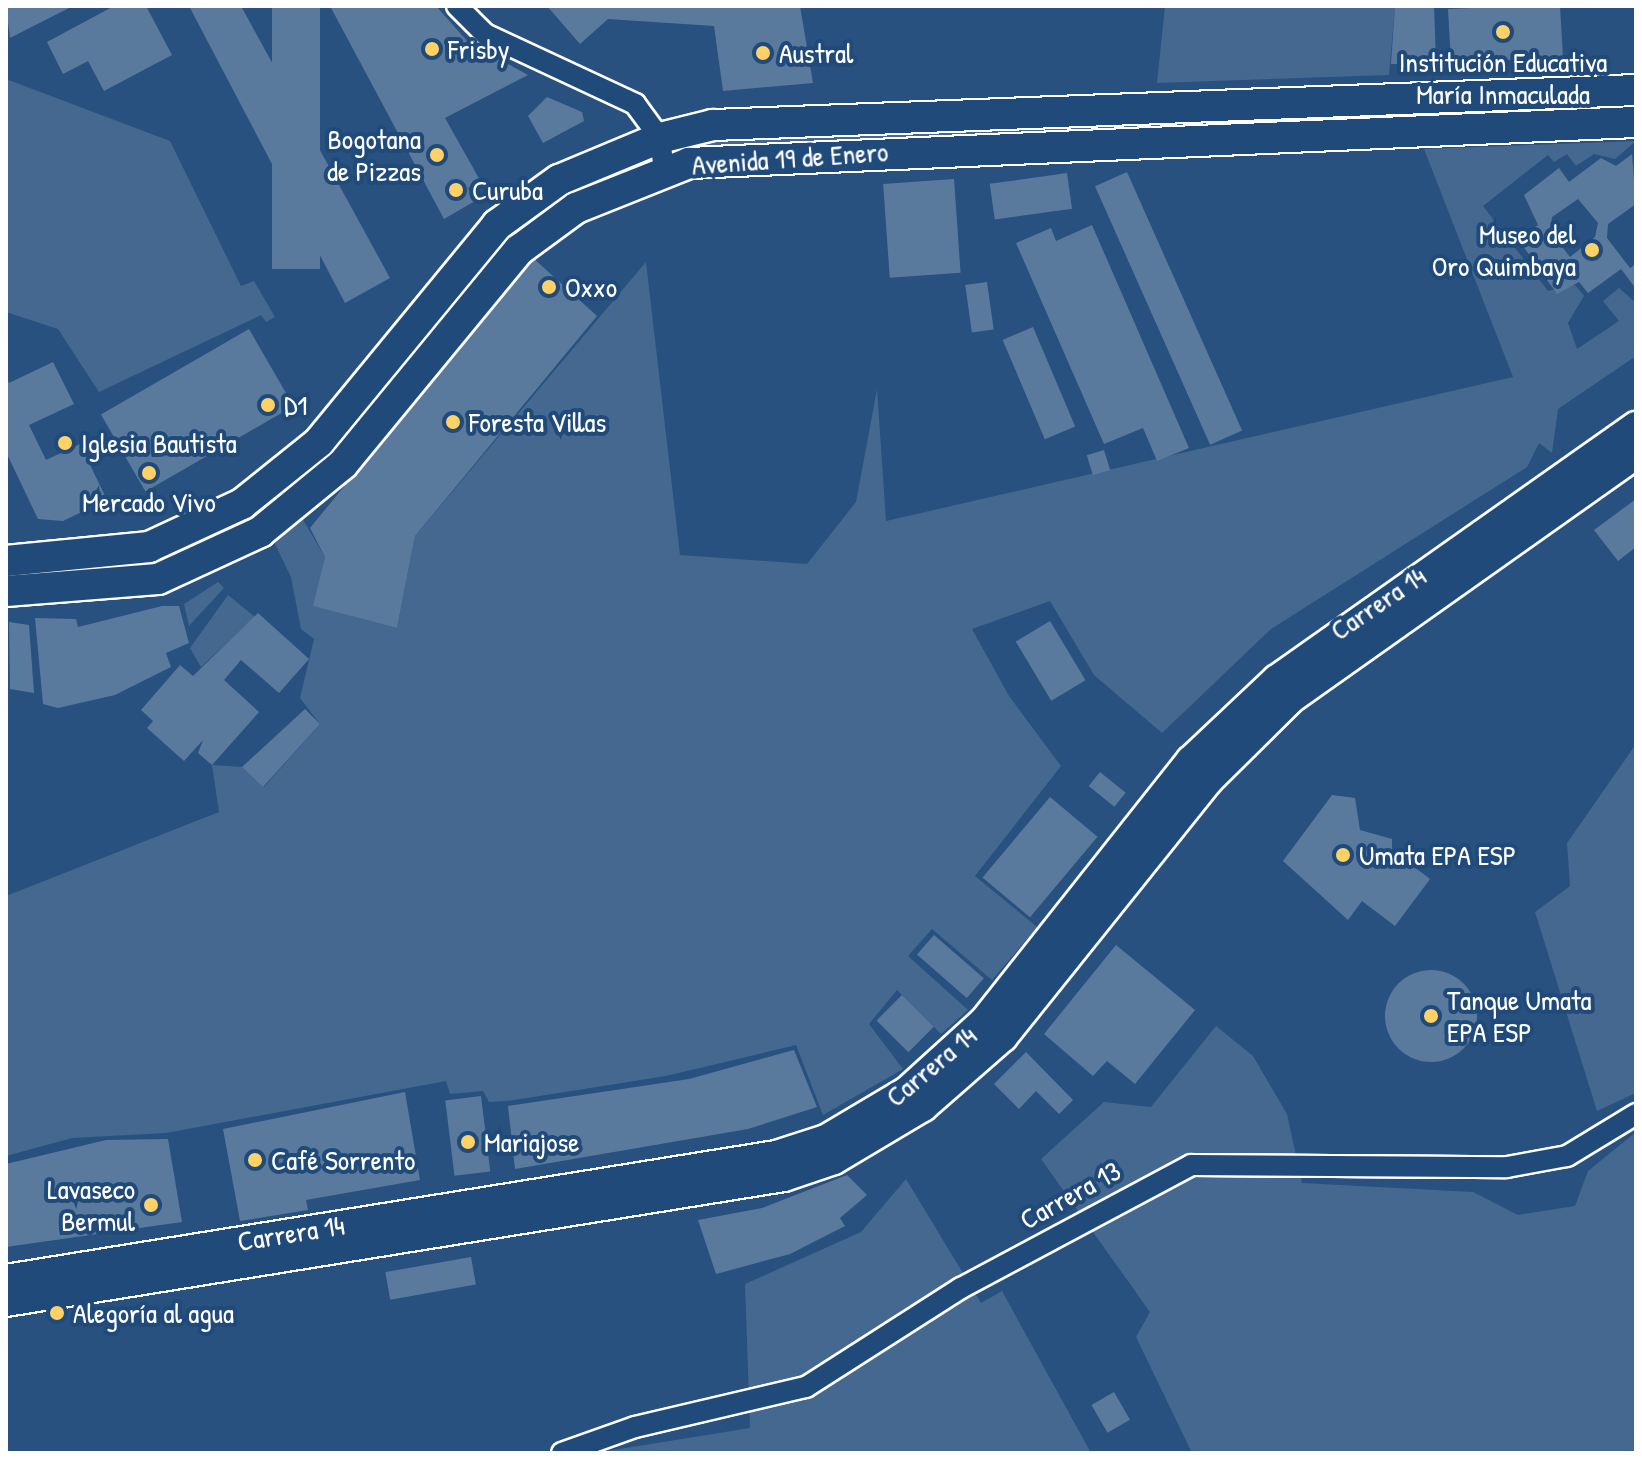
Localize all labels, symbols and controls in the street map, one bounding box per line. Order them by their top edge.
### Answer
marker: Institución Educativa María Inmaculada [1494,23,1512,41]
place label: Frisby [448,32,510,66]
place label: Austral [779,36,853,70]
marker: Frisby [423,40,441,58]
marker: Austral [754,44,772,62]
place label: Institución Educativa María Inmaculada [1399,45,1607,111]
place label: Bogotana de Pizzas [327,122,421,188]
street label: Avenida 19 de Enero [691,134,889,182]
marker: Bogotana de Pizzas [428,146,446,164]
place label: Curuba [472,173,543,207]
marker: Curuba [447,181,465,199]
place label: Museo del Oro Quimbaya [1432,217,1576,283]
marker: Museo del Oro Quimbaya [1583,241,1601,259]
place label: Oxxo [565,270,617,304]
marker: Oxxo [540,278,558,296]
place label: D1 [284,388,307,422]
marker: D1 [259,396,277,414]
place label: Foresta Villas [469,405,606,439]
marker: Foresta Villas [444,413,462,431]
place label: Iglesia Bautista [81,426,237,460]
marker: Iglesia Bautista [56,434,74,452]
marker: Mercado Vivo [140,464,158,482]
place label: Mercado Vivo [82,485,216,519]
street label: Carrera 14 [1324,559,1432,647]
place label: Umata EPA ESP [1359,838,1516,872]
marker: Umata EPA ESP [1334,846,1352,864]
place label: Tanque Umata EPA ESP [1447,983,1592,1049]
marker: Tanque Umata EPA ESP [1422,1007,1440,1025]
street label: Carrera 14 [879,1018,983,1114]
place label: Mariajose [484,1125,579,1159]
marker: Mariajose [459,1133,477,1151]
place label: Café Sorrento [271,1143,415,1177]
marker: Café Sorrento [246,1151,264,1169]
street label: Carrera 13 [1014,1154,1126,1236]
place label: Lavaseco Bermul [47,1172,135,1238]
marker: Lavaseco Bermul [142,1196,160,1214]
street label: Carrera 14 [235,1208,347,1258]
place label: Alegoría al agua [73,1296,234,1330]
marker: Alegoría al agua [48,1304,66,1322]

